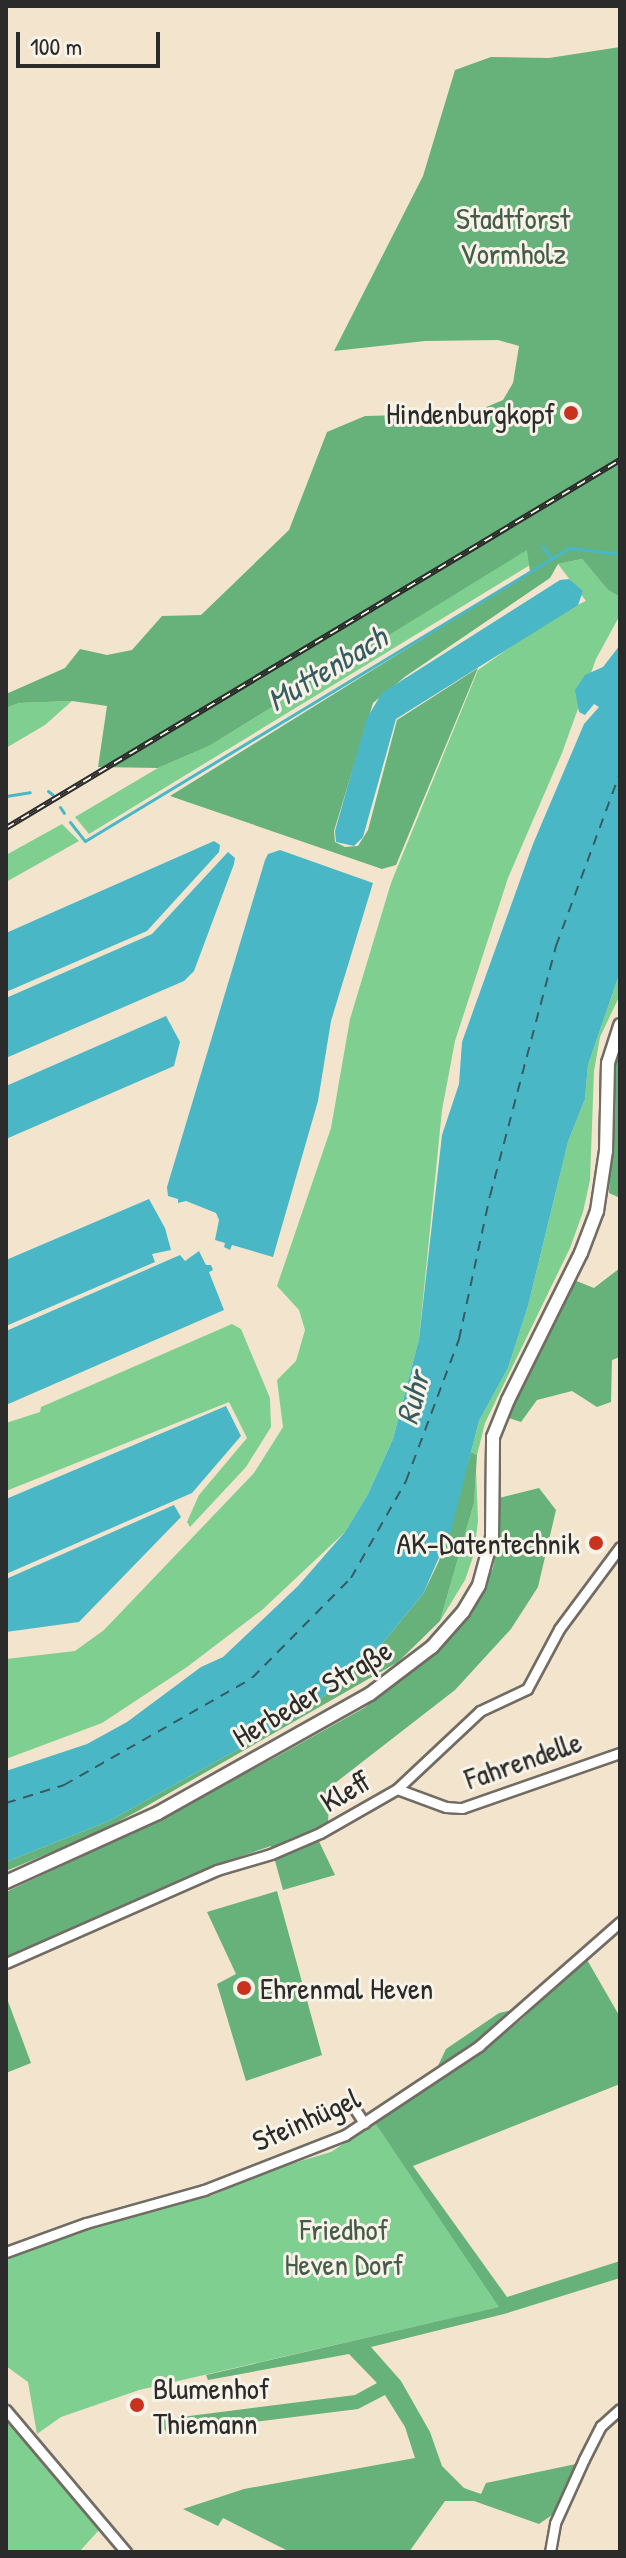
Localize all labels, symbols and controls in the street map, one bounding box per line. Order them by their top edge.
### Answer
scale bar [20,16,164,66]
text: 100 m [30,30,82,62]
park label: Stadtforst Vormholz [456,200,570,270]
place label: Hindenburgkopf [386,395,555,431]
marker: Hindenburgkopf [562,404,580,422]
water label: Muttenbach [260,618,394,720]
water label: Ruhr [388,1368,438,1428]
place label: AK-Datentechnik [396,1525,580,1561]
marker: AK-Datentechnik [587,1534,605,1552]
street label: Herbeder Straße [226,1631,398,1755]
street label: Fahrendelle [460,1723,586,1797]
street label: Kleff [314,1763,376,1819]
place label: Ehrenmal Heven [260,1970,433,2006]
marker: Ehrenmal Heven [235,1979,253,1997]
street label: Steinhügel [247,2079,365,2159]
park label: Friedhof Heven Dorf [284,2211,404,2282]
place label: Blumenhof Thiemann [153,2370,270,2440]
marker: Blumenhof Thiemann [128,2396,146,2414]

